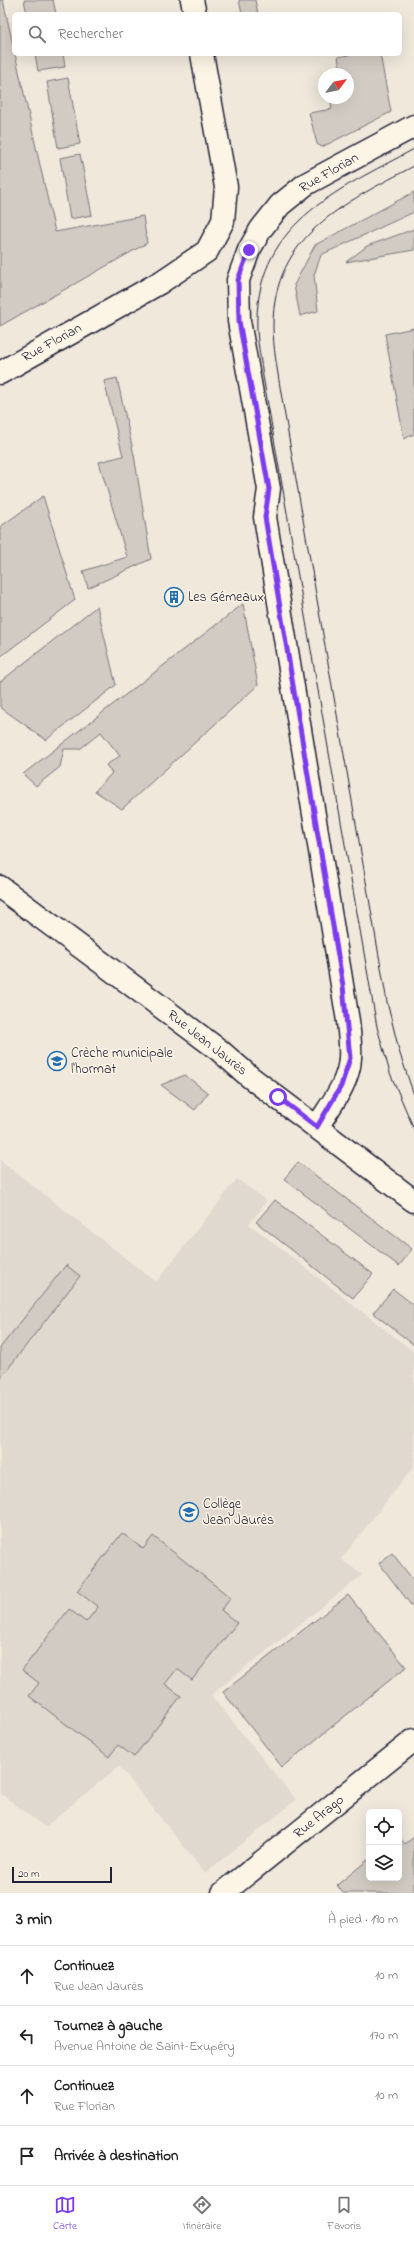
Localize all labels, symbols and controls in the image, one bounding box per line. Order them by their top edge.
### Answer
search box [12,12,402,56]
icon: search [26,23,48,45]
text: Rechercher [58,23,123,45]
north arrow [318,68,354,104]
street label: Rue Florian [295,147,363,198]
route end [240,241,258,259]
street label: Rue Florian [18,318,86,368]
building icon: Les Gémeaux [163,586,185,608]
place label: Les Gémeaux [188,587,264,608]
street label: Rue Jean Jaurès [162,1005,252,1081]
place label: Crèche municipale l'hormat [71,1043,173,1080]
school or university icon: Crèche municipale l'hormat [46,1050,68,1072]
route start [269,1088,287,1106]
place label: Collège Jean Jaurès [203,1494,274,1531]
school or university icon: Collège Jean Jaurès [178,1501,200,1523]
street label: Rue Arago [289,1790,349,1845]
map controls [366,1809,402,1881]
button: locate [366,1809,402,1845]
button: layers [366,1845,402,1881]
scale bar [12,1865,112,1884]
text: 20 m [18,1866,40,1882]
text: 3 min [16,1907,52,1932]
text: À pied · 190 m [328,1910,398,1929]
text: Continuez [54,1955,114,1977]
icon: ahead [16,1965,38,1987]
text: 10 m [375,1966,398,1985]
text: Rue Jean Jaurès [54,1977,144,1996]
text: Tournez à gauche [54,2015,162,2037]
icon: left [16,2025,38,2047]
text: 170 m [370,2026,398,2045]
text: Avenue Antoine de Saint-Exupéry [54,2037,234,2056]
text: Continuez [54,2075,114,2097]
icon: ahead [16,2085,38,2107]
text: 10 m [375,2086,398,2105]
text: Rue Florian [54,2097,115,2116]
icon: arrive [16,2145,38,2167]
text: Arrivée à destination [54,2145,179,2167]
tab: Carte [53,2194,77,2234]
tab: Itinéraire [183,2194,221,2234]
tab: Favoris [327,2194,361,2234]

